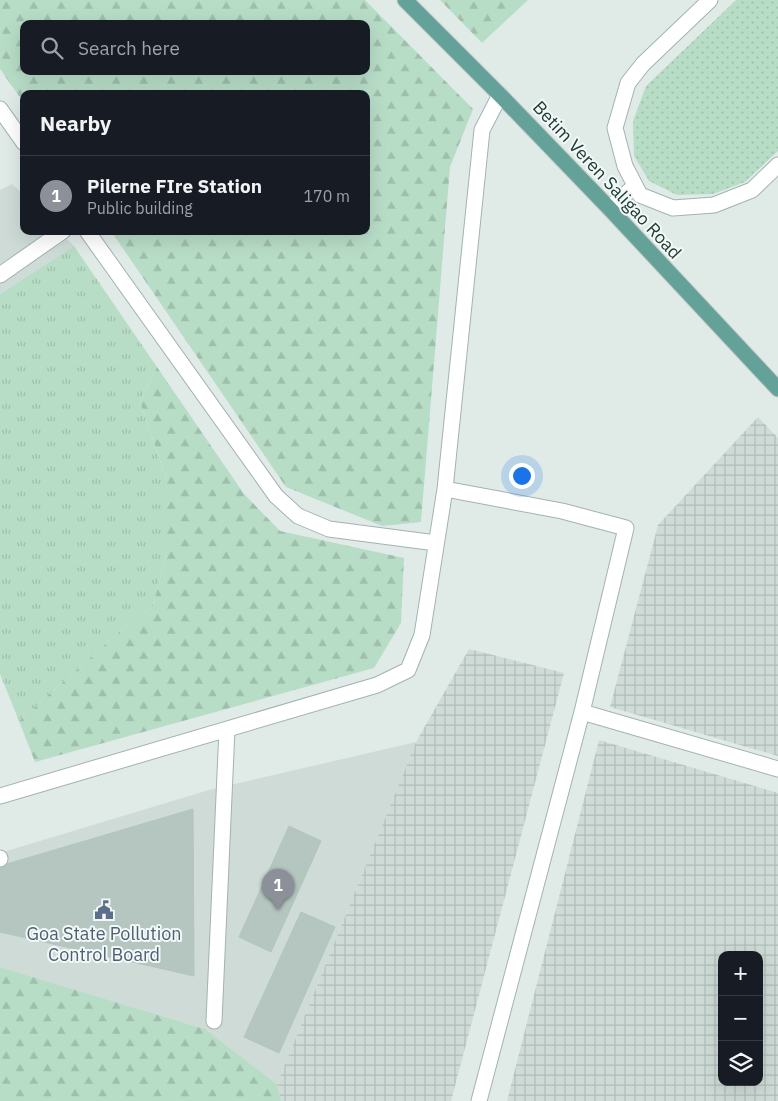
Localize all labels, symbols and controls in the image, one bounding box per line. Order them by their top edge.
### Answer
search box [20,20,370,75]
icon: search [38,34,66,62]
text: Search here [78,36,180,60]
street label: Betim Veren Saligao Road [528,96,687,263]
text: Nearby [40,109,111,137]
text: Pilerne FIre Station [87,174,262,198]
text: 1 [51,186,61,206]
text: 170 m [303,186,350,206]
text: Public building [87,198,193,218]
your location [509,463,535,489]
pin: 1 [262,869,294,910]
public building icon: Goa State Pollution Control Board [93,899,115,921]
place label: Goa State Pollution Control Board [27,922,181,966]
map controls [718,951,763,1086]
button: + [718,951,763,996]
button: − [718,996,763,1041]
button: layers [718,1041,763,1086]

